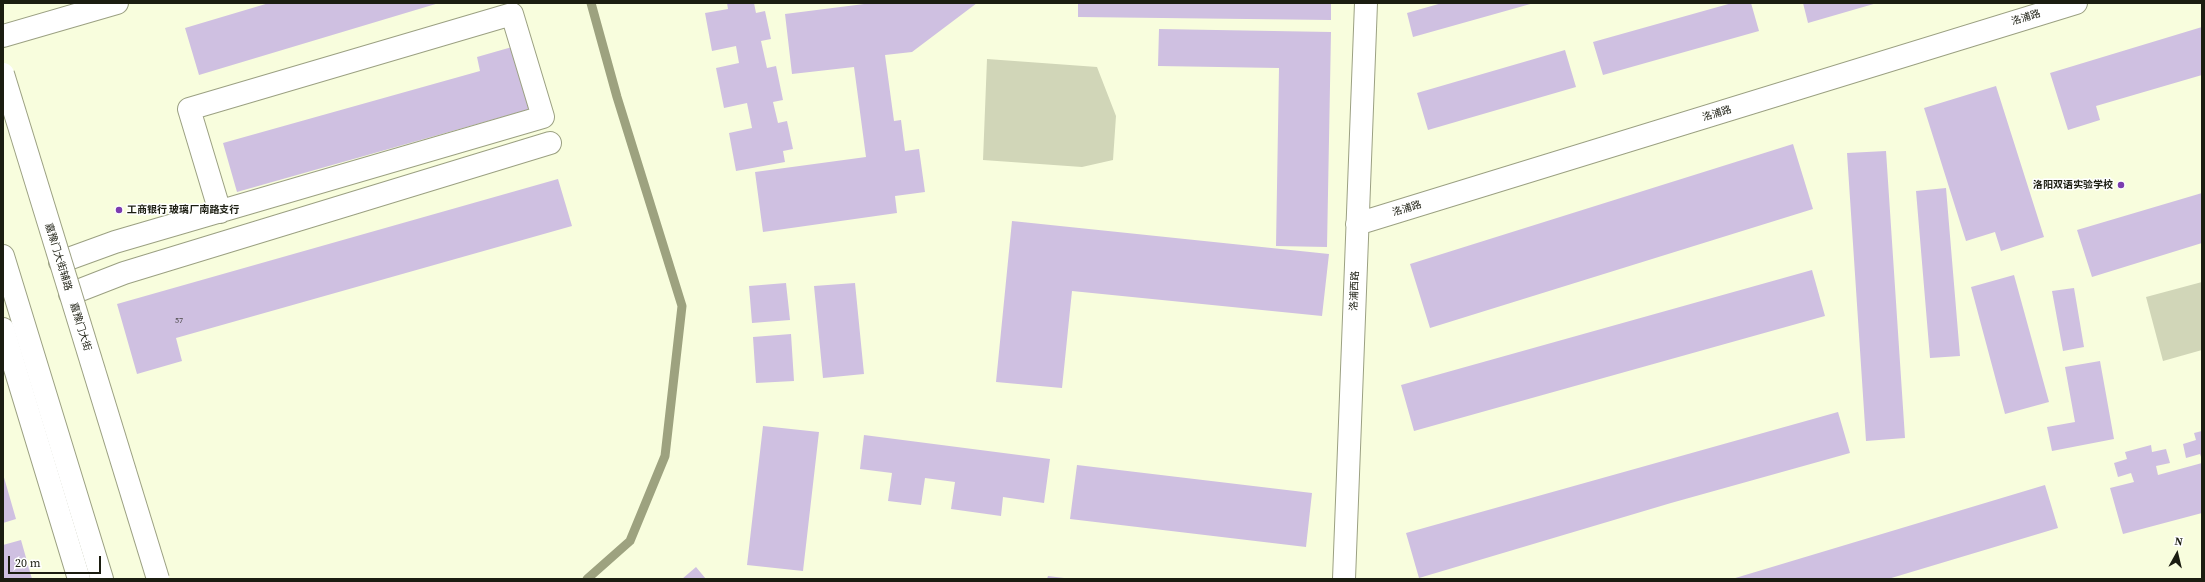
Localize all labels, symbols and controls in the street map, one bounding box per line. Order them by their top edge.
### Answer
street label: 洛浦路 [2010,8,2042,28]
street label: 洛浦路 [1701,104,1733,124]
place label: 洛阳双语实验学校 [2033,179,2113,191]
marker: 洛阳双语实验学校 [2116,180,2126,190]
street label: 洛浦路 [1391,199,1423,219]
place label: 工商银行 玻璃厂南路支行 [127,204,239,216]
marker: 工商银行 玻璃厂南路支行 [114,205,124,215]
street label: 嘉豫门大街辅路 [42,222,74,292]
street label: 洛浦西路 [1348,271,1362,311]
street label: 嘉豫门大街 [67,301,93,353]
house number: 57 [175,316,183,326]
north arrow [2157,534,2197,574]
text: N [2174,534,2184,550]
scale bar [10,548,103,574]
text: 20 m [15,555,41,571]

